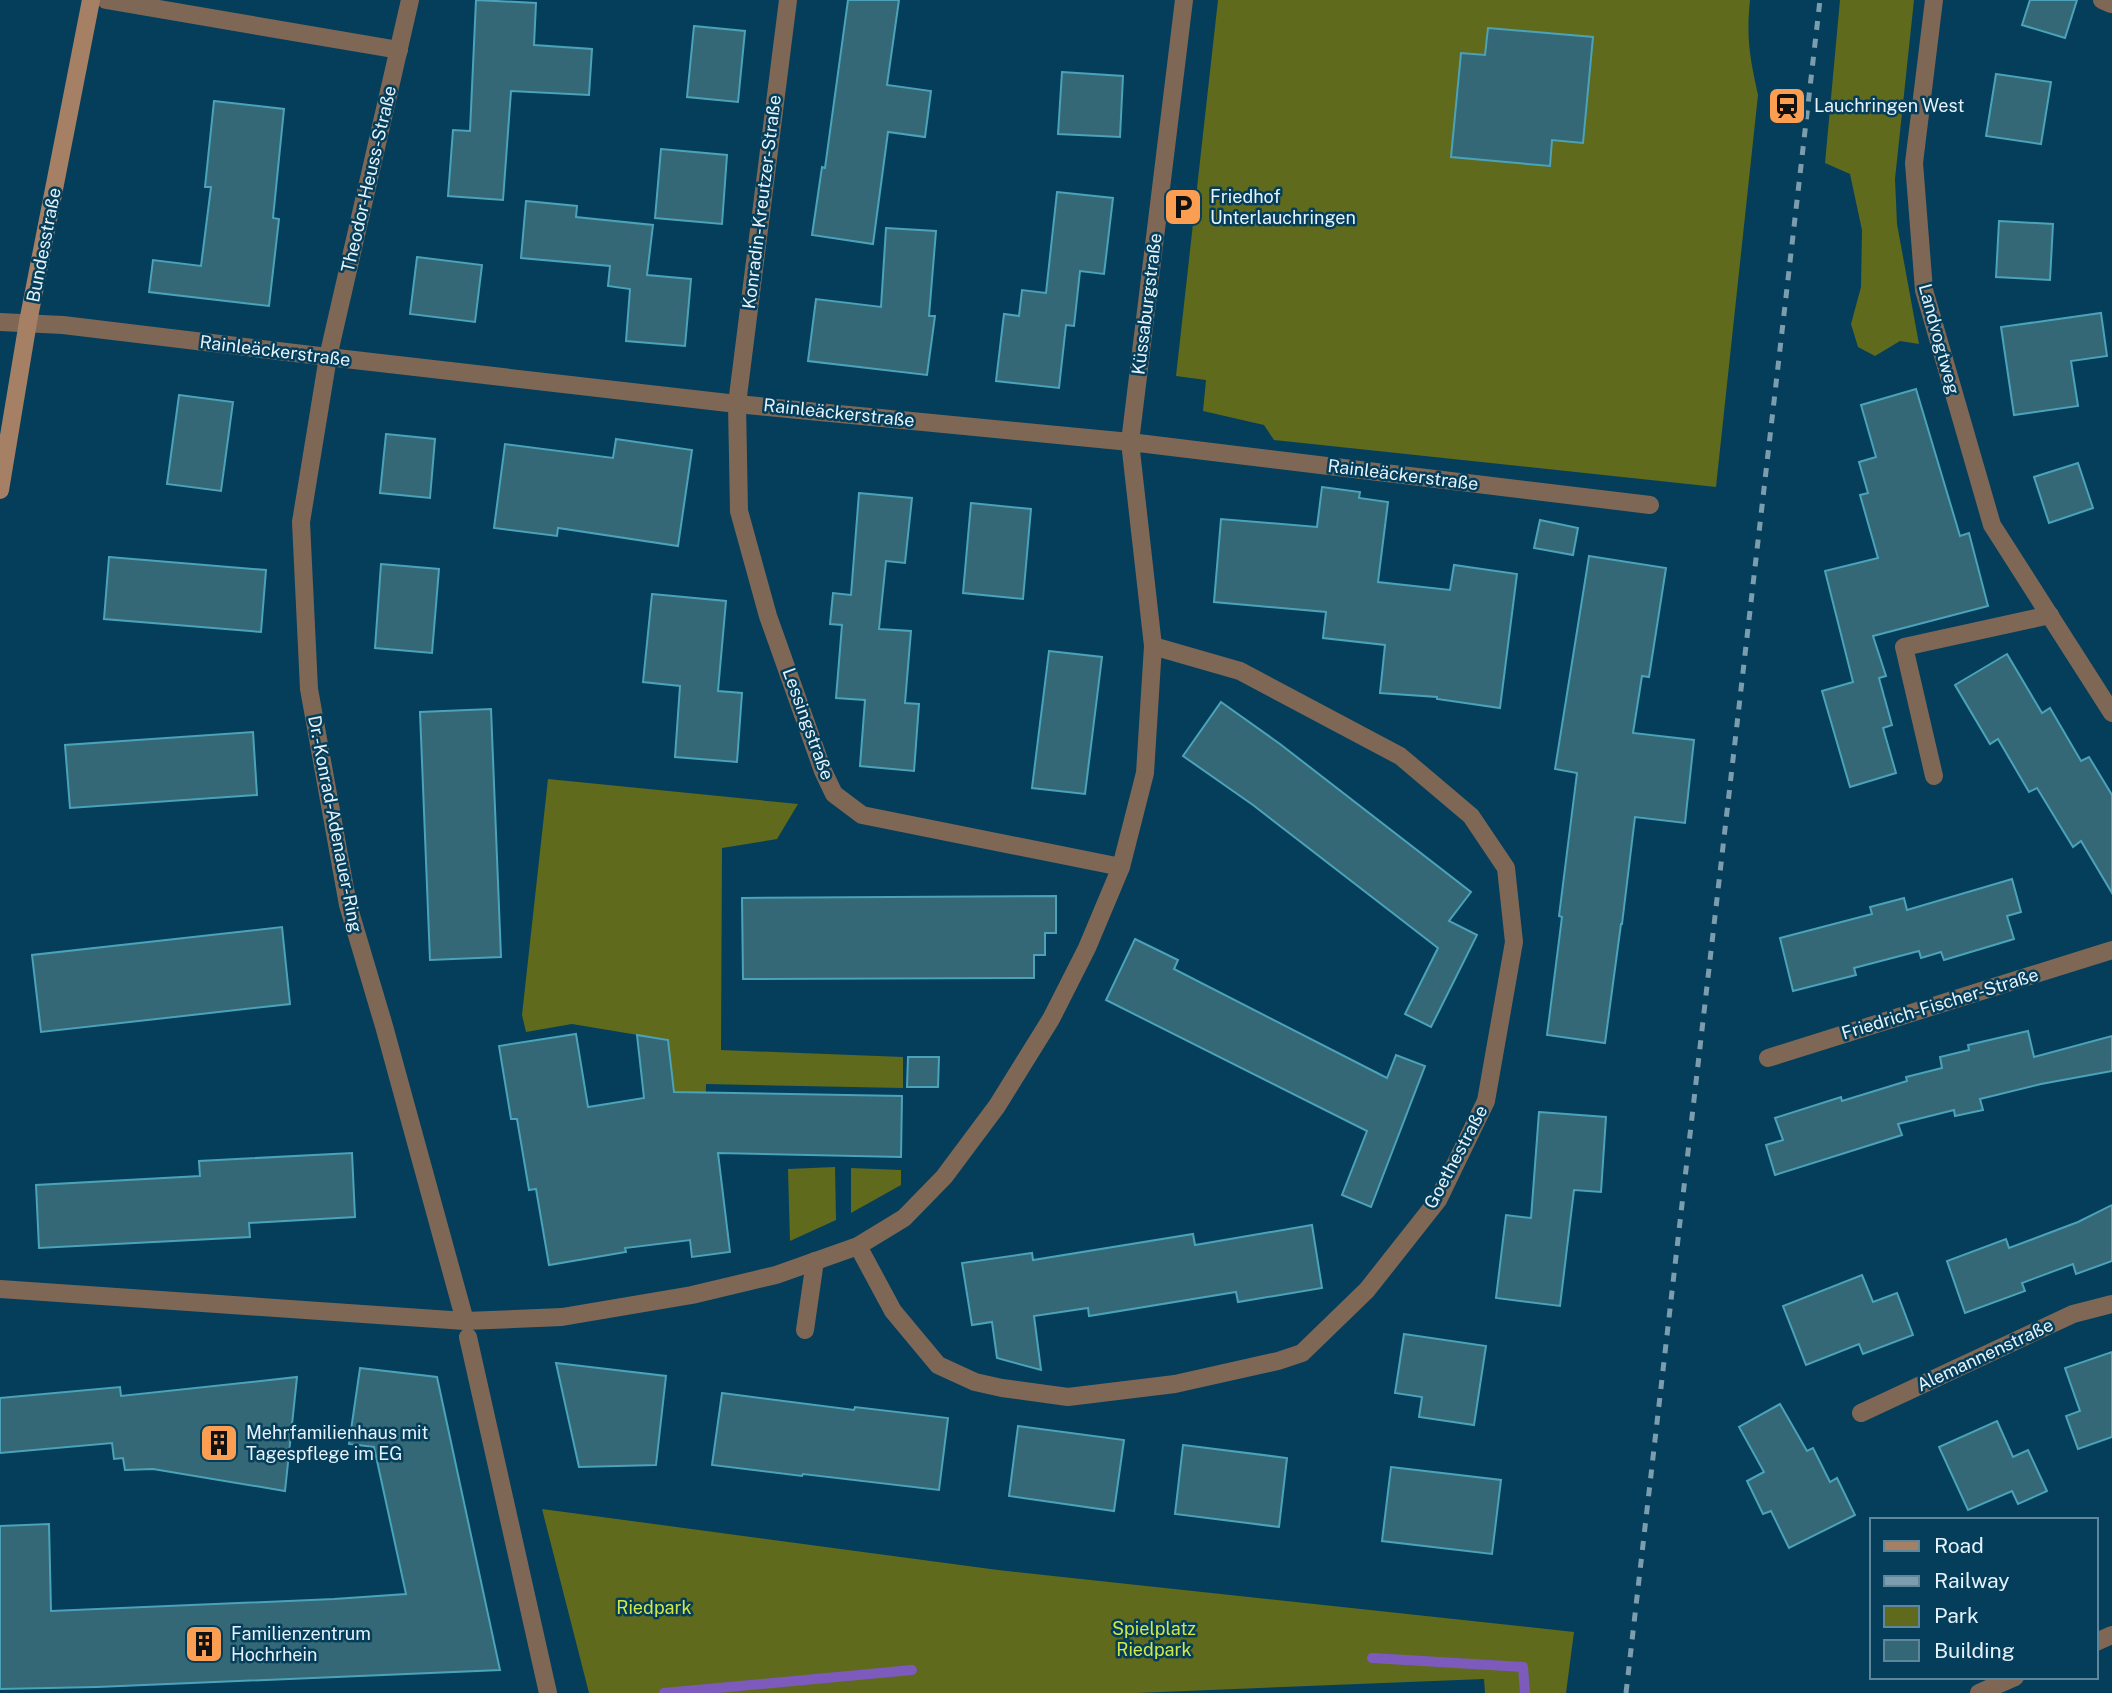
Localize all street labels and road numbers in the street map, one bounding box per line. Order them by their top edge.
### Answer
street label: Theodor-Heuss-Straße [337,83,400,274]
street label: Konradin-Kreutzer-Straße [738,94,785,310]
street label: Bundesstraße [22,186,65,304]
street label: Küssaburgstraße [1127,232,1166,376]
street label: Landvogtweg [1915,281,1964,396]
street label: Rainleäckerstraße [198,331,352,370]
street label: Rainleäckerstraße [762,394,916,431]
street label: Rainleäckerstraße [1326,455,1480,494]
street label: Lessingstraße [778,665,838,783]
street label: Dr.-Konrad-Adenauer-Ring [304,714,367,934]
street label: Friedrich-Fischer-Straße [1839,964,2041,1044]
street label: Goethestraße [1420,1101,1492,1212]
street label: Alemannenstraße [1913,1314,2056,1395]

